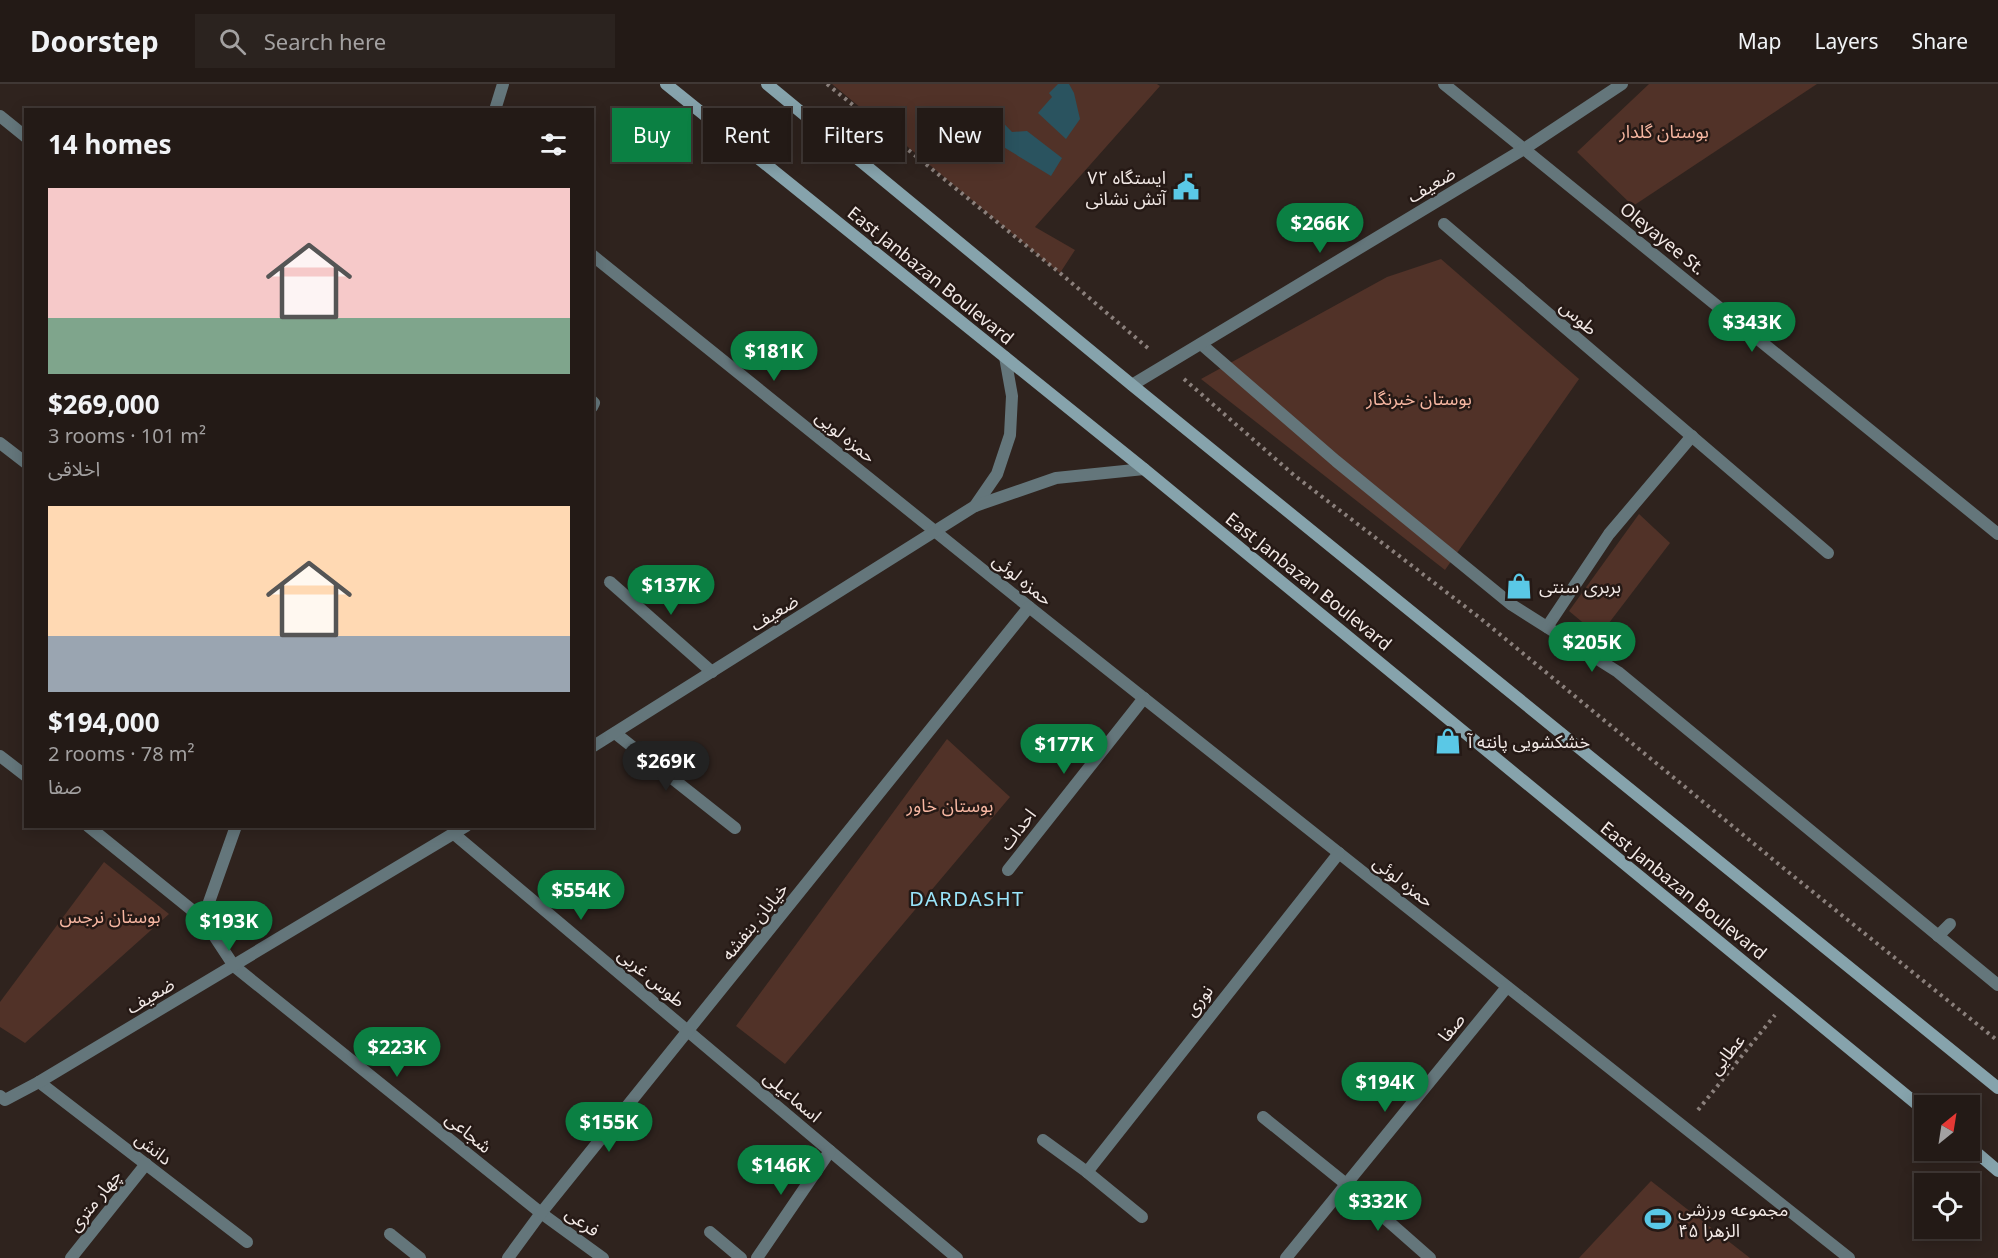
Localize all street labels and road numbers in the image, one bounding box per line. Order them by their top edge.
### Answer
street label: ضعیف [1402,160,1460,208]
street label: Oleyayee St. [1615,196,1711,280]
street label: East Janbazan Boulevard [843,201,1019,349]
street label: طوس [1555,294,1603,340]
street label: حمزه لویی [811,404,881,468]
street label: East Janbazan Boulevard [1221,507,1397,655]
street label: حمزه لوئی [988,547,1058,611]
street label: ضعیف [746,588,802,636]
street label: احداث [993,803,1041,855]
street label: East Janbazan Boulevard [1596,816,1772,964]
street label: حمزه لوئی [1369,850,1439,912]
street label: خیابان بنفشه [715,877,793,965]
street label: طوس غربی [613,942,691,1012]
street label: ضعیف [121,971,179,1019]
street label: نوری [1178,979,1218,1021]
street label: صفا [1432,1008,1470,1046]
street label: عطایی [1702,1029,1750,1079]
street label: اسماعیلی [759,1065,827,1127]
street label: شجاعی [441,1106,497,1158]
street label: دانش [131,1126,177,1170]
street label: چهار متری [62,1164,126,1236]
street label: فرعی [561,1200,605,1242]

